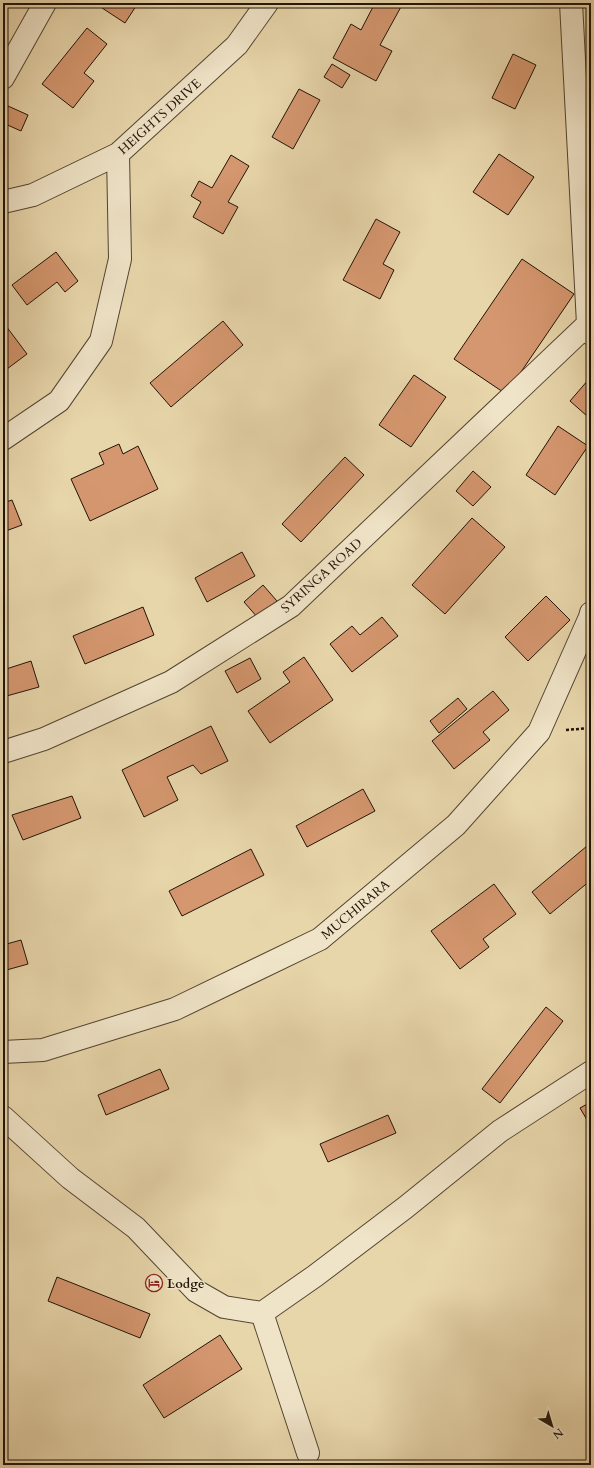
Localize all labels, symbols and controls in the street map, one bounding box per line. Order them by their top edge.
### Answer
street label: HEIGHTS DRIVE [114,75,205,159]
street label: SYRINGA ROAD [277,534,366,617]
street label: MUCHIRARA [317,875,394,944]
hotel icon: Lodge [144,1273,164,1293]
place label: Lodge [167,1275,204,1293]
north arrow [532,1406,572,1446]
text: N [549,1425,566,1443]

